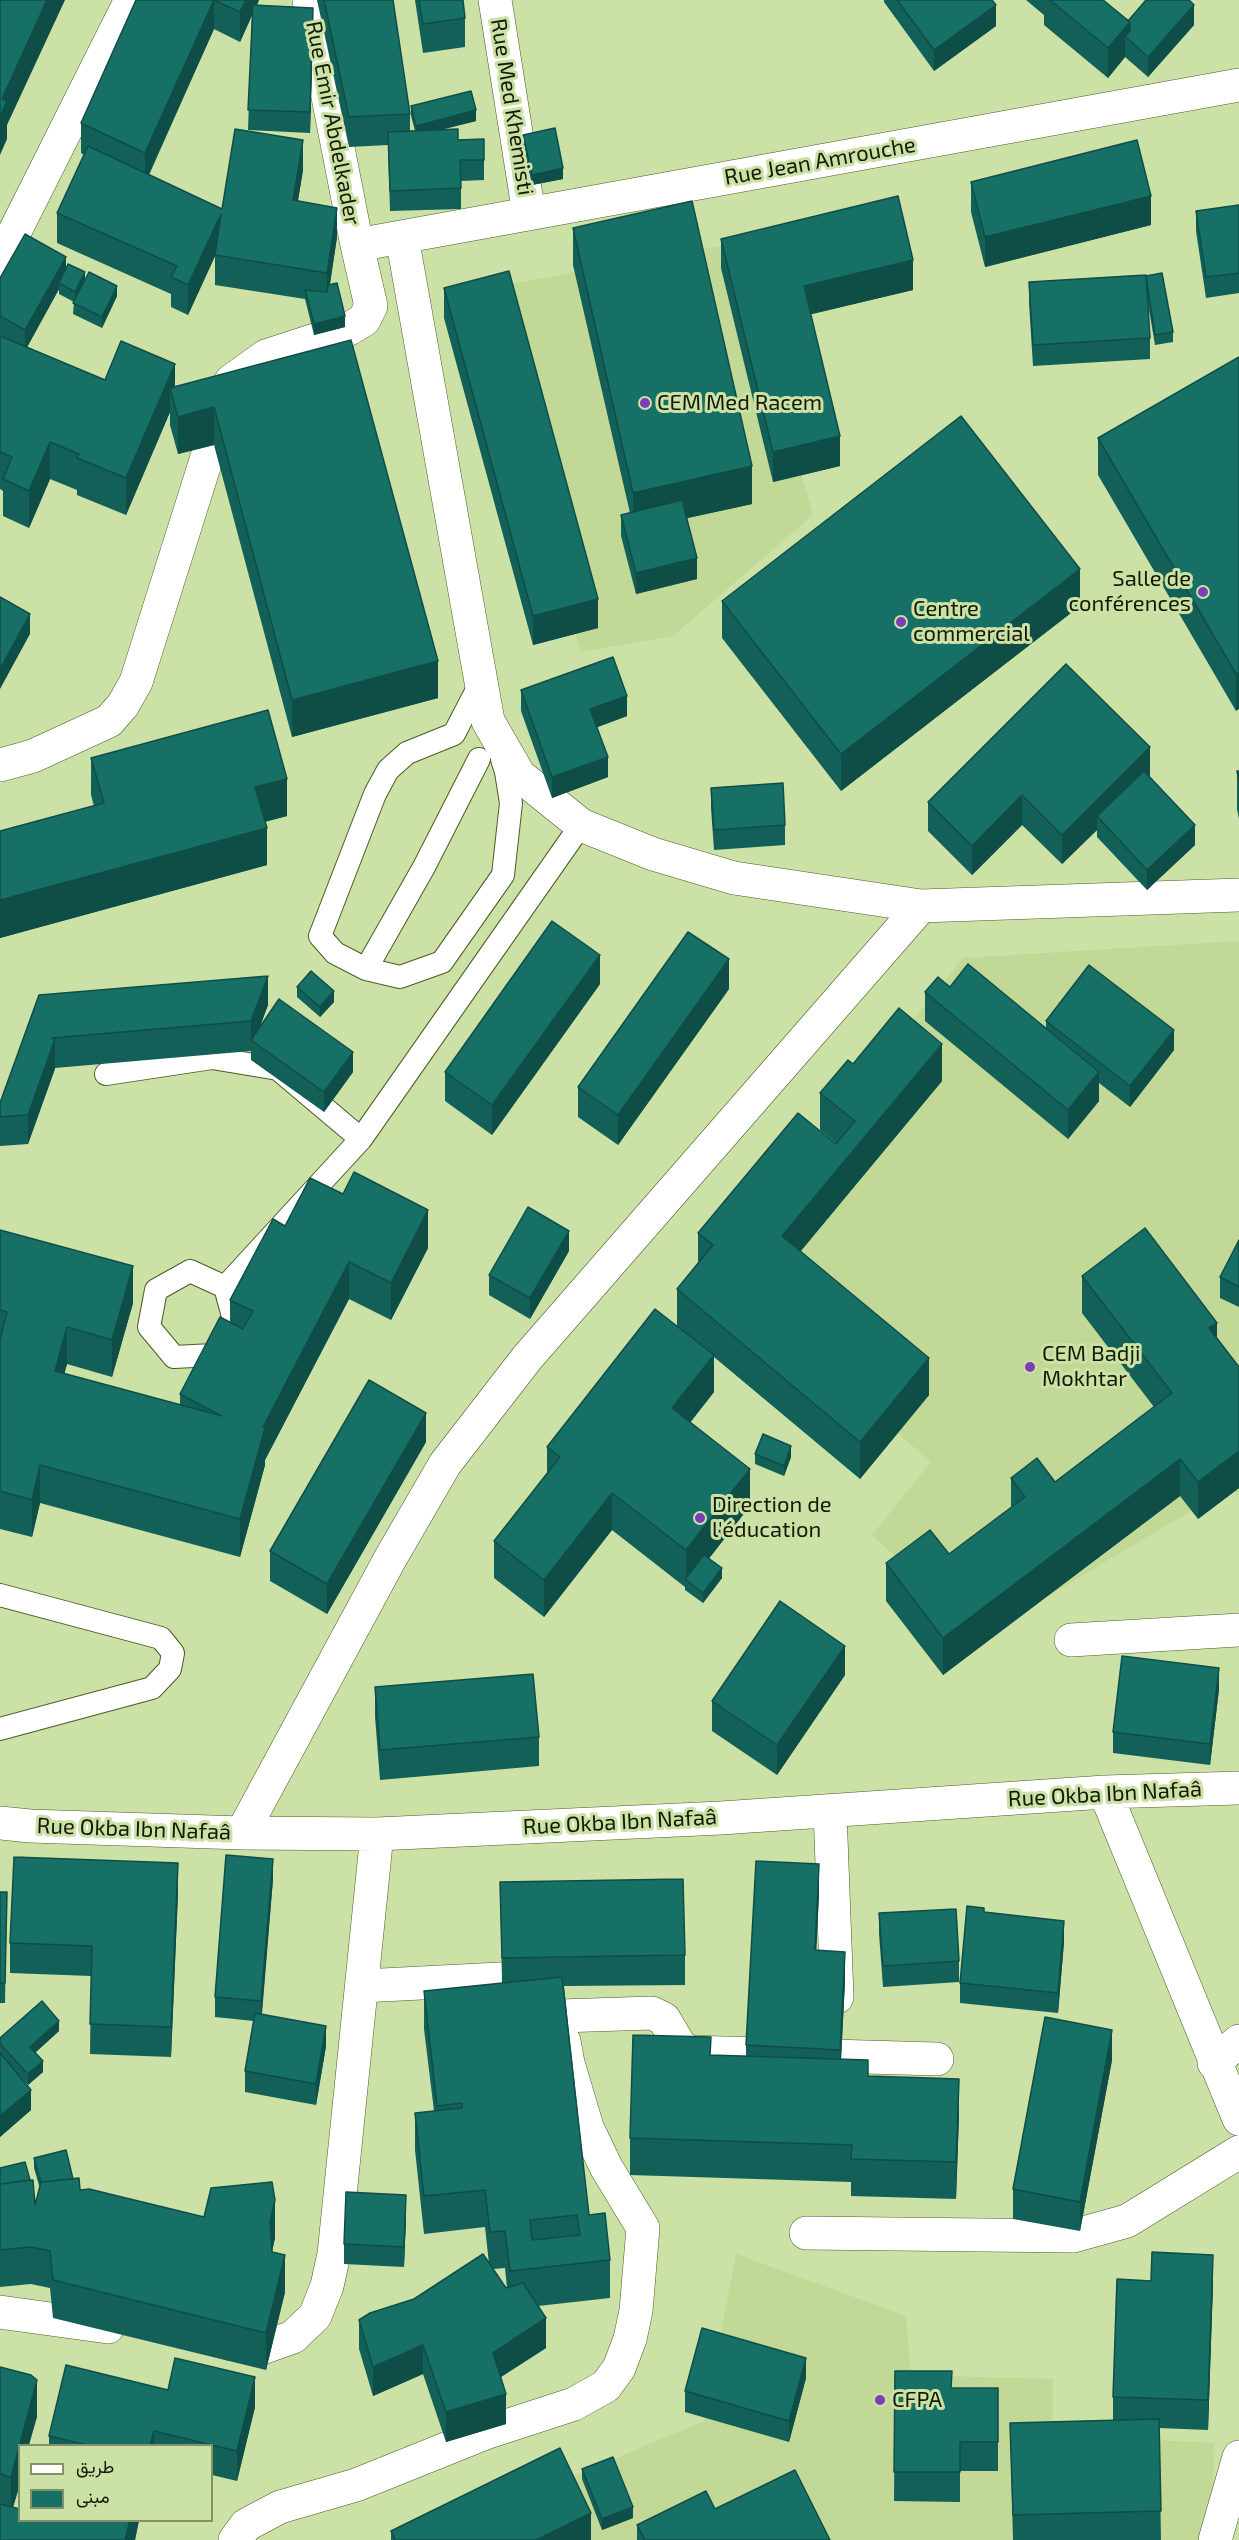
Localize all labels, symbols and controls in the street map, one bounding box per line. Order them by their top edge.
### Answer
street label: Rue Med Khemisti [485,17,539,197]
street label: Rue Emir Abdelkader [300,19,366,227]
street label: Rue Jean Amrouche [722,131,918,191]
place label: CEM Med Racem [657,390,822,416]
marker: CEM Med Racem [638,396,652,410]
place label: Salle de conférences [1068,566,1191,618]
marker: Salle de conférences [1196,585,1210,599]
place label: Centre commercial [913,596,1030,648]
marker: Centre commercial [894,615,908,629]
place label: CEM Badji Mokhtar [1042,1341,1140,1392]
marker: CEM Badji Mokhtar [1023,1360,1037,1374]
place label: Direction de l'éducation [712,1492,832,1544]
marker: Direction de l'éducation [693,1511,707,1525]
street label: Rue Okba Ibn Nafaâ [1007,1776,1203,1812]
street label: Rue Okba Ibn Nafaâ [522,1804,718,1840]
street label: Rue Okba Ibn Nafaâ [36,1812,232,1846]
place label: CFPA [892,2387,942,2413]
marker: CFPA [873,2393,887,2407]
legend [18,2444,213,2522]
text: طريق [76,2455,114,2477]
text: مبنى [76,2485,110,2507]

